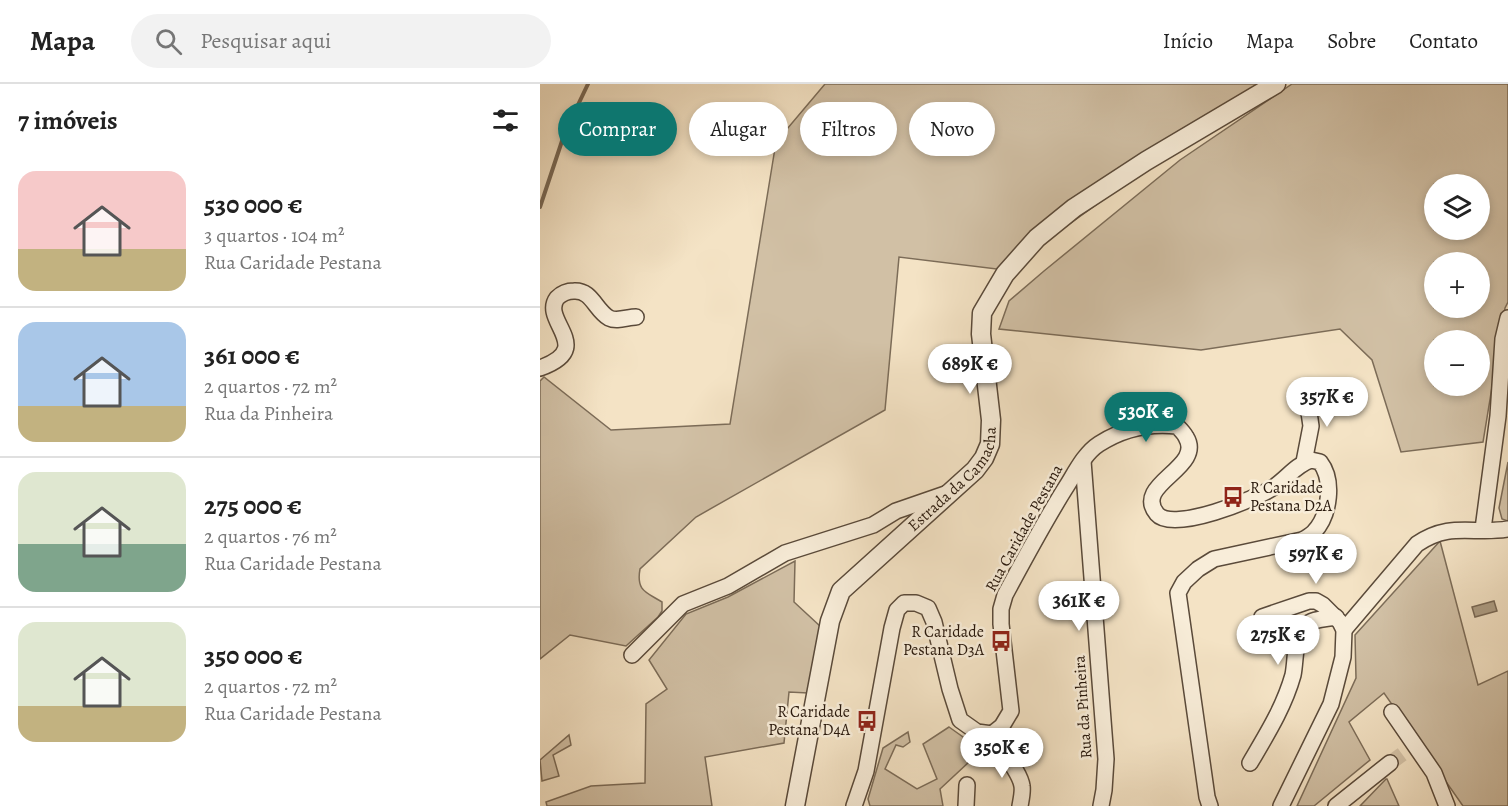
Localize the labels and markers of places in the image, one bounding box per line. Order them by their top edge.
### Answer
pin: 689K € [921,344,1019,395]
pin: 357K € [1278,377,1376,428]
pin: 530K € [1097,392,1195,443]
place label: R Caridade Pestana D2A [1250,477,1333,517]
bus stop icon: R Caridade Pestana D2A [1221,485,1245,509]
pin: 597K € [1267,534,1365,585]
pin: 361K € [1030,581,1128,632]
pin: 275K € [1229,615,1327,666]
place label: R Caridade Pestana D3A [903,621,985,661]
bus stop icon: R Caridade Pestana D3A [989,629,1013,653]
place label: R Caridade Pestana D4A [768,701,851,741]
bus stop icon: R Caridade Pestana D4A [855,709,879,733]
pin: 350K € [953,728,1051,779]

